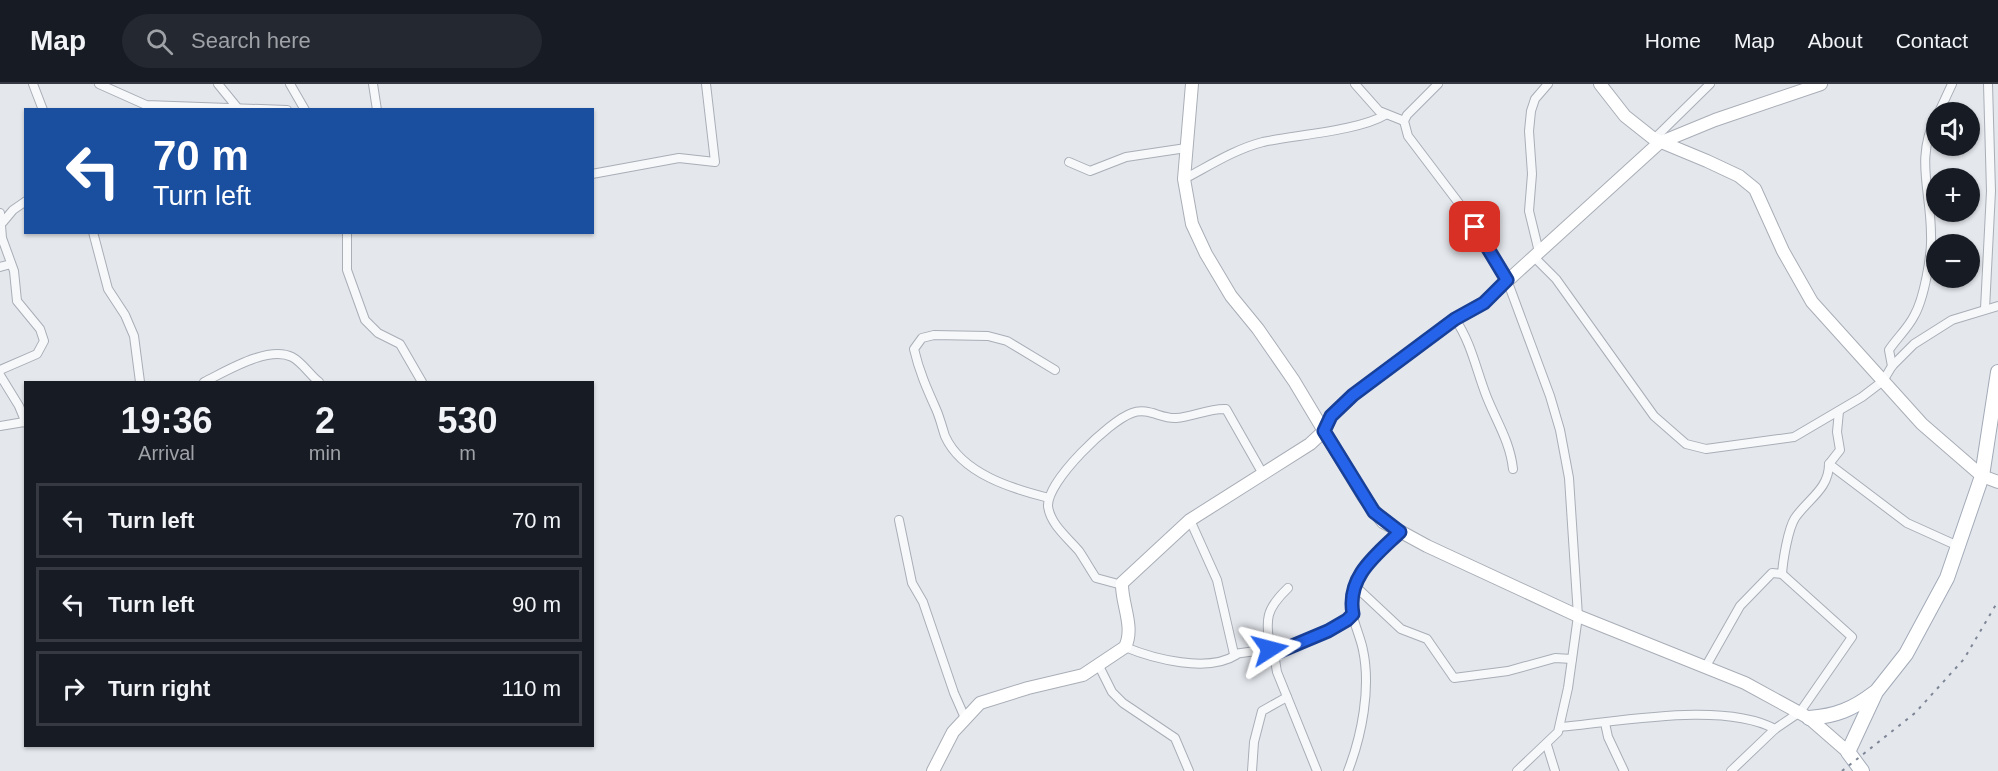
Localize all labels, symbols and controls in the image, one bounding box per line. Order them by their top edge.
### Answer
search box [122,14,542,68]
text: Map [30,25,86,56]
icon: search [143,25,176,58]
text: Search here [191,28,311,53]
text: Home [1645,29,1701,52]
text: Map [1734,29,1775,52]
text: About [1808,29,1863,52]
text: Contact [1896,29,1968,52]
map controls [1926,102,1980,288]
button: sound [1926,102,1980,156]
icon: left [54,132,132,210]
text: 70 m [153,132,249,179]
button: + [1926,168,1980,222]
text: Turn left [153,181,251,211]
pin [1449,201,1500,252]
icon: arrive [1458,210,1491,243]
button: − [1926,234,1980,288]
text: 19:36 [120,400,212,441]
text: 2 [315,400,335,441]
text: 530 [437,400,498,441]
text: Arrival [138,442,195,464]
text: min [309,442,341,464]
text: m [459,442,476,464]
icon: left [57,504,90,537]
text: Turn left [108,508,194,533]
text: 70 m [512,508,561,533]
icon: left [57,588,90,621]
text: Turn left [108,592,194,617]
text: 90 m [512,592,561,617]
position arrow [1238,617,1302,681]
icon: right [57,672,90,705]
text: Turn right [108,676,210,701]
text: 110 m [501,676,561,701]

